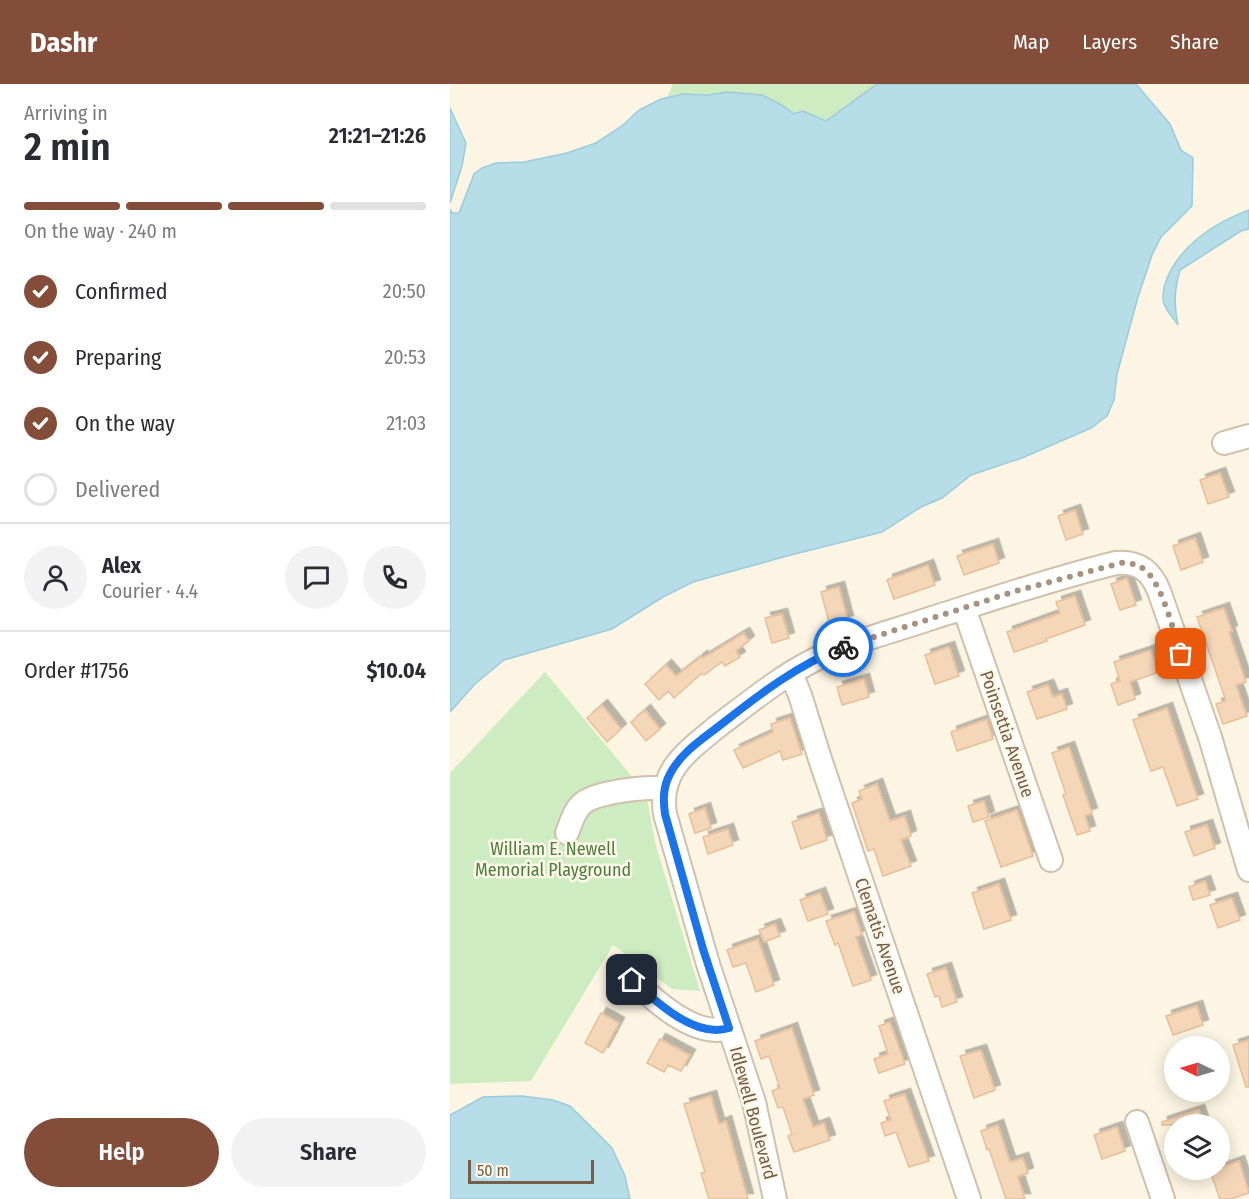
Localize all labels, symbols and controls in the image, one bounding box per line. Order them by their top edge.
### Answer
text: Dashr [30,26,97,59]
text: Map [1013,29,1049,55]
text: Layers [1082,29,1137,55]
text: Share [1170,29,1219,55]
text: Arriving in [24,101,108,125]
text: 21:21–21:26 [329,122,426,149]
text: 2 min [24,124,111,170]
text: On the way · 240 m [24,219,177,243]
icon: check [24,275,57,308]
text: Confirmed [75,278,168,305]
text: 20:50 [383,279,426,303]
icon: check [24,341,57,374]
text: Preparing [75,344,161,371]
text: 20:53 [384,345,426,369]
icon: check [24,407,57,440]
text: On the way [75,410,175,437]
text: 21:03 [386,411,426,435]
text: Delivered [75,476,160,503]
button: person [24,546,87,609]
button: chat [285,546,348,609]
button: phone [363,546,426,609]
text: Alex [102,552,141,579]
text: Courier · 4.4 [102,579,198,603]
courier [813,617,873,677]
pin [1155,628,1206,679]
icon: bike [827,631,860,664]
icon: bag [1164,637,1197,670]
text: Order #1756 [24,657,129,684]
text: $10.04 [366,657,426,684]
street label: Poinsettia Avenue [975,668,1039,800]
park label: William E. Newell Memorial Playground [475,838,631,881]
street label: Clematis Avenue [850,875,910,997]
pin [606,954,657,1005]
icon: home [615,963,648,996]
north arrow [1164,1036,1230,1102]
map controls [1164,1036,1230,1180]
street label: Idlewell Boulevard [725,1044,781,1182]
button: layers [1164,1114,1230,1180]
button: Help [24,1118,219,1187]
button: Share [231,1118,426,1187]
scale bar [468,1157,594,1184]
text: 50 m [477,1161,509,1180]

